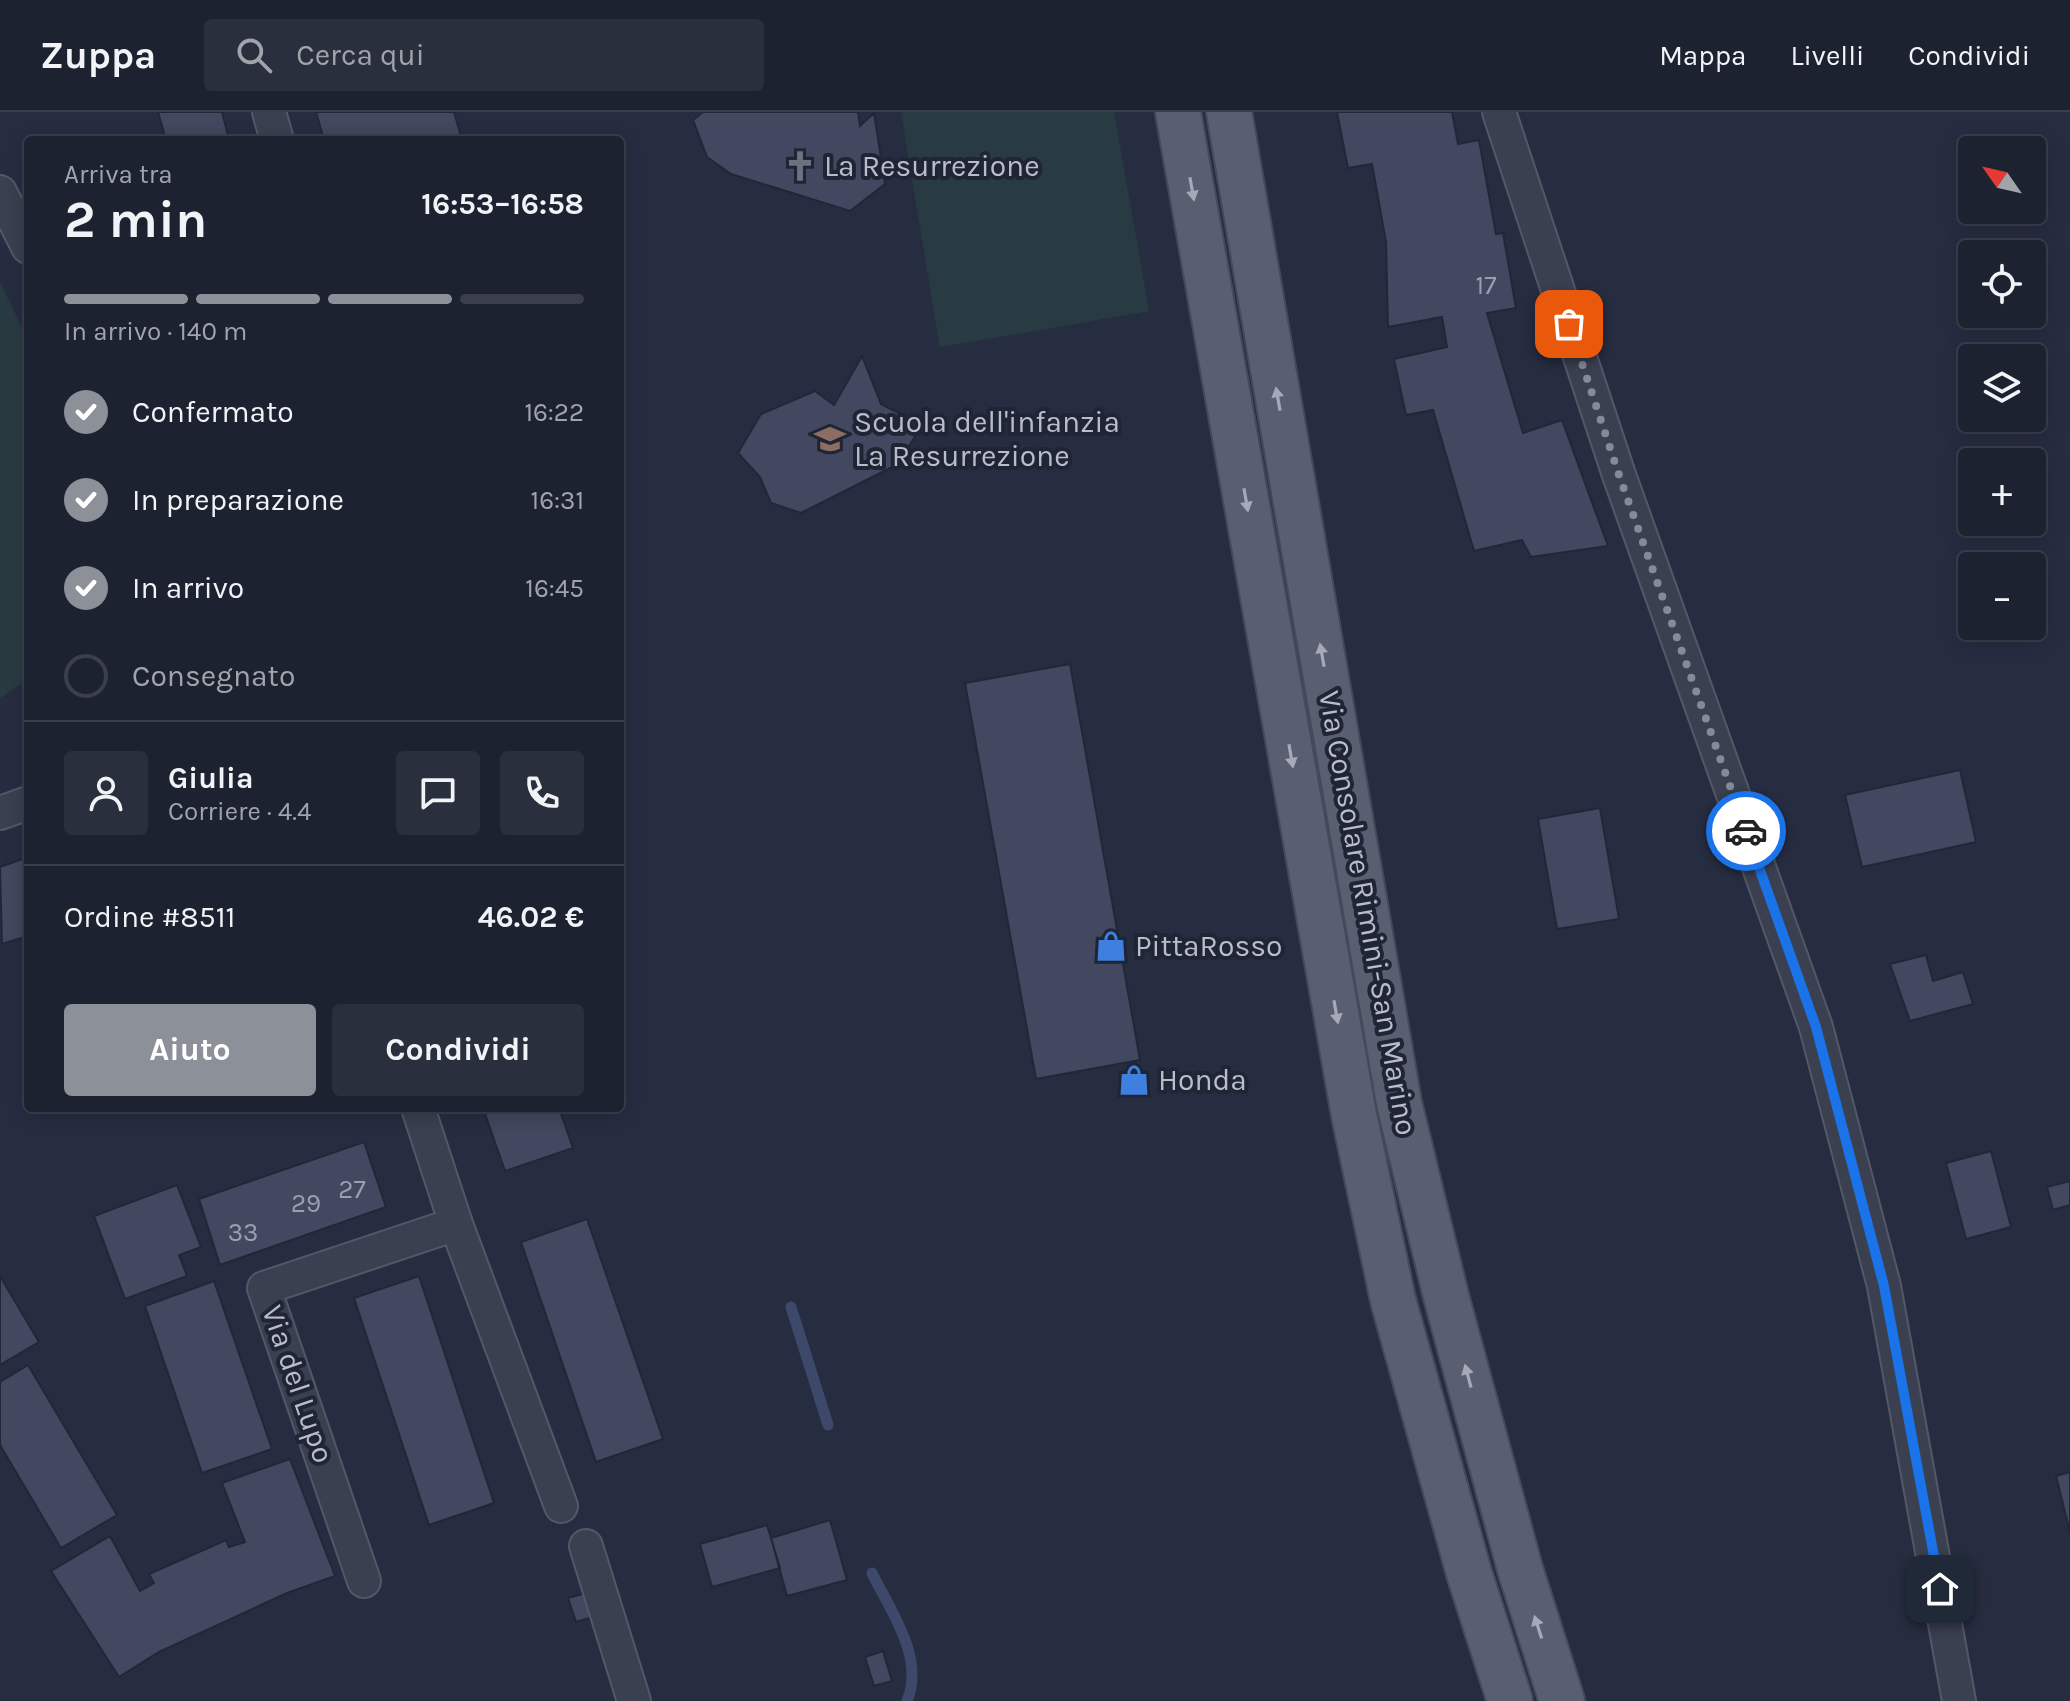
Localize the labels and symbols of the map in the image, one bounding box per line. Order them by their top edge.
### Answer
north arrow [1958,136,2046,224]
place label: La Resurrezione [824,148,1040,184]
church icon: La Resurrezione [783,149,817,183]
one-way arrow [1186,177,1198,202]
house number: 17 [1476,270,1496,301]
pin [1535,290,1603,358]
one-way arrow [1272,386,1284,411]
place label: Scuola dell'infanzia La Resurrezione [854,404,1120,474]
school or university icon: Scuola dell'infanzia La Resurrezione [813,422,847,456]
one-way arrow [1241,488,1253,513]
one-way arrow [1316,643,1328,668]
street label: Via Consolare Rimini-San Marino [1311,688,1425,1138]
one-way arrow [1285,744,1298,769]
courier [1706,791,1786,871]
place label: PittaRosso [1135,928,1282,964]
shop icon: PittaRosso [1094,929,1128,963]
one-way arrow [1330,1000,1342,1025]
place label: Honda [1158,1062,1247,1098]
shop icon: Honda [1117,1063,1151,1097]
house number: 27 [338,1174,366,1205]
house number: 29 [291,1188,321,1219]
house number: 33 [228,1217,258,1248]
street label: Via del Lupo [254,1300,342,1468]
one-way arrow [1461,1364,1474,1388]
pin [1906,1555,1974,1623]
one-way arrow [1532,1614,1544,1638]

